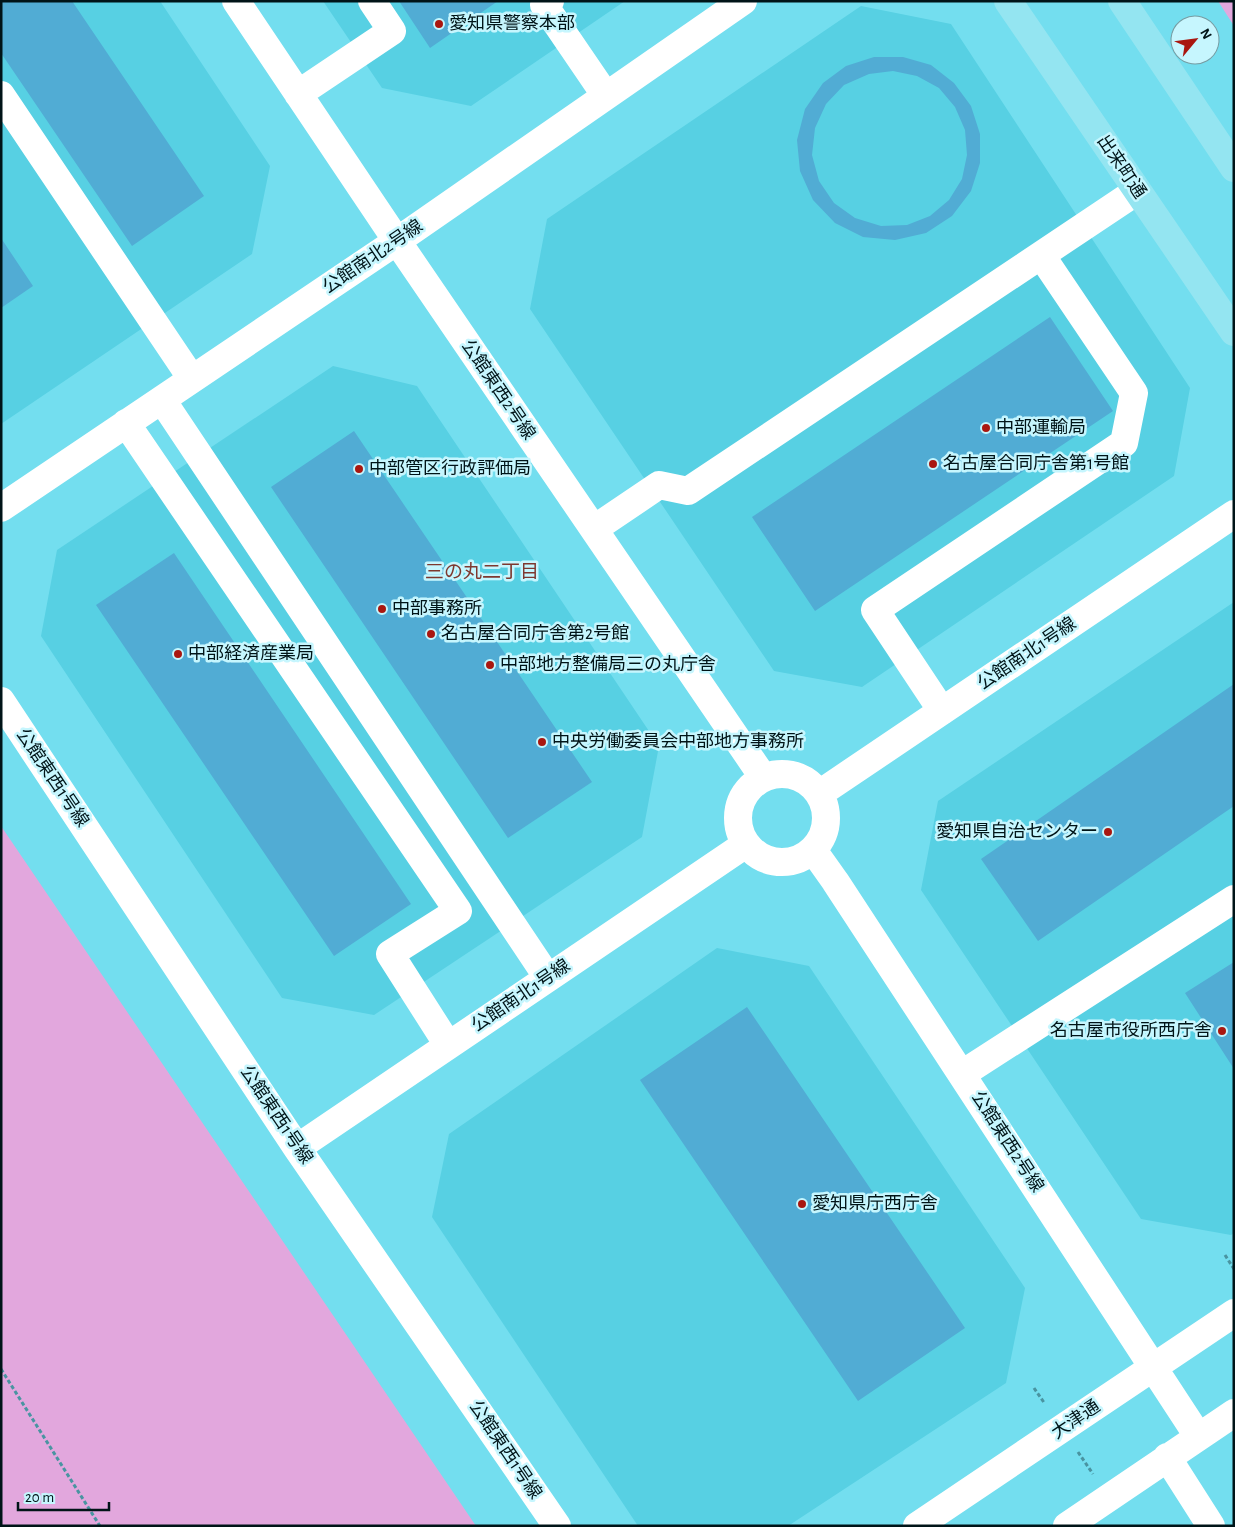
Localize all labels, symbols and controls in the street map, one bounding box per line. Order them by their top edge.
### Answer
place label: 愛知県警察本部 [449,13,575,33]
north arrow [1170,15,1220,65]
marker: 愛知県警察本部 [433,18,445,30]
text: N [1197,27,1214,42]
street label: 出来町通 [1093,132,1149,202]
street label: 公館南北2号線 [319,215,426,297]
street label: 公館東西2号線 [458,336,540,443]
place label: 中部運輸局 [996,417,1086,437]
marker: 中部運輸局 [980,422,992,434]
place label: 名古屋合同庁舎第1号館 [943,453,1129,473]
place label: 中部管区行政評価局 [369,458,531,478]
marker: 名古屋合同庁舎第1号館 [927,458,939,470]
marker: 中部管区行政評価局 [353,463,365,475]
district label: 三の丸二丁目 [425,562,539,582]
place label: 中部事務所 [392,599,482,618]
marker: 中部事務所 [376,603,388,615]
street label: 公館南北1号線 [974,613,1079,693]
place label: 名古屋合同庁舎第2号館 [441,623,629,643]
marker: 名古屋合同庁舎第2号館 [425,628,437,640]
place label: 中部経済産業局 [188,644,314,663]
marker: 中部経済産業局 [172,648,184,660]
place label: 中部地方整備局三の丸庁舎 [500,654,716,674]
marker: 中部地方整備局三の丸庁舎 [484,659,496,671]
street label: 公館東西1号線 [13,725,93,830]
place label: 中央労働委員会中部地方事務所 [552,731,804,751]
marker: 中央労働委員会中部地方事務所 [536,736,548,748]
place label: 愛知県自治センター [936,821,1098,841]
marker: 愛知県自治センター [1102,826,1114,838]
street label: 公館南北1号線 [468,955,573,1035]
place label: 名古屋市役所西庁舎 [1050,1020,1212,1040]
marker: 名古屋市役所西庁舎 [1216,1025,1228,1037]
street label: 公館東西1号線 [237,1062,317,1167]
street label: 公館東西2号線 [968,1087,1048,1196]
place label: 愛知県庁西庁舎 [812,1193,938,1213]
marker: 愛知県庁西庁舎 [796,1198,808,1210]
street label: 公館東西1号線 [466,1397,546,1502]
street label: 大津通 [1048,1397,1103,1443]
scale bar [18,1480,109,1512]
text: 20 m [25,1490,54,1505]

